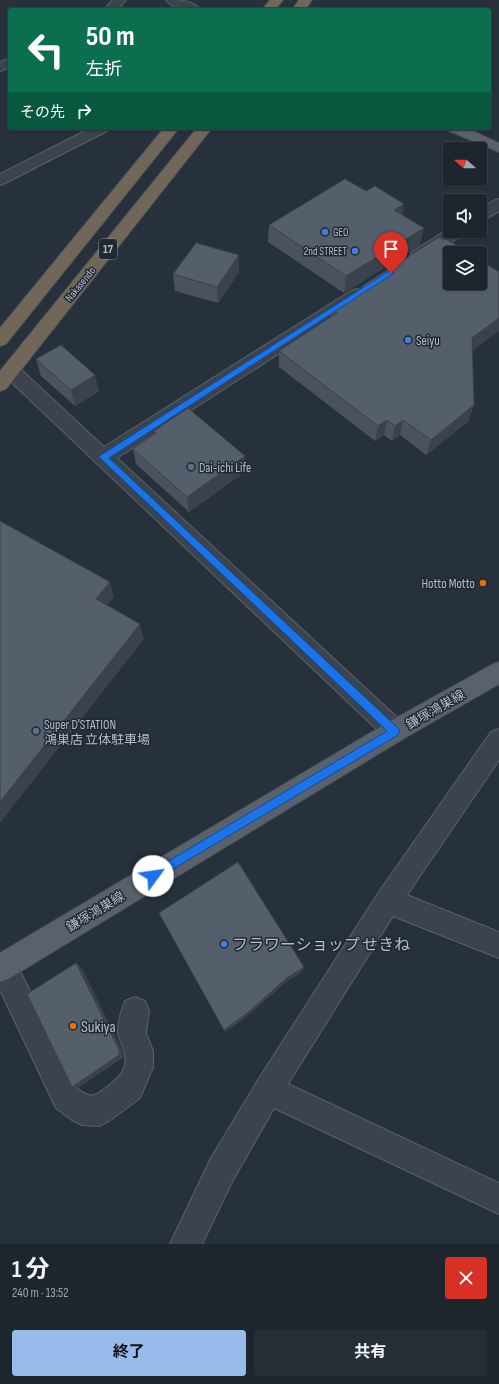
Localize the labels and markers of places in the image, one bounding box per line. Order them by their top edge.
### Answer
place label: GEO [333,226,348,239]
marker: GEO [320,227,330,237]
pin [374,232,408,273]
place label: 2nd STREET [304,245,348,258]
marker: 2nd STREET [350,246,360,256]
place label: Seiyu [416,333,440,349]
marker: Seiyu [403,335,413,345]
place label: Dai-ichi Life [199,460,251,476]
marker: Dai-ichi Life [186,462,196,472]
place label: Hotto Motto [421,576,475,592]
marker: Hotto Motto [478,578,488,588]
place label: Super D'STATION 鴻巣店 立体駐車場 [44,717,150,748]
marker: Super D'STATION 鴻巣店 立体駐車場 [31,726,41,736]
place label: フラワーショップ せきね [232,936,410,955]
marker: フラワーショップ せきね [219,939,229,949]
place label: Sukiya [81,1018,116,1037]
marker: Sukiya [68,1021,78,1031]

